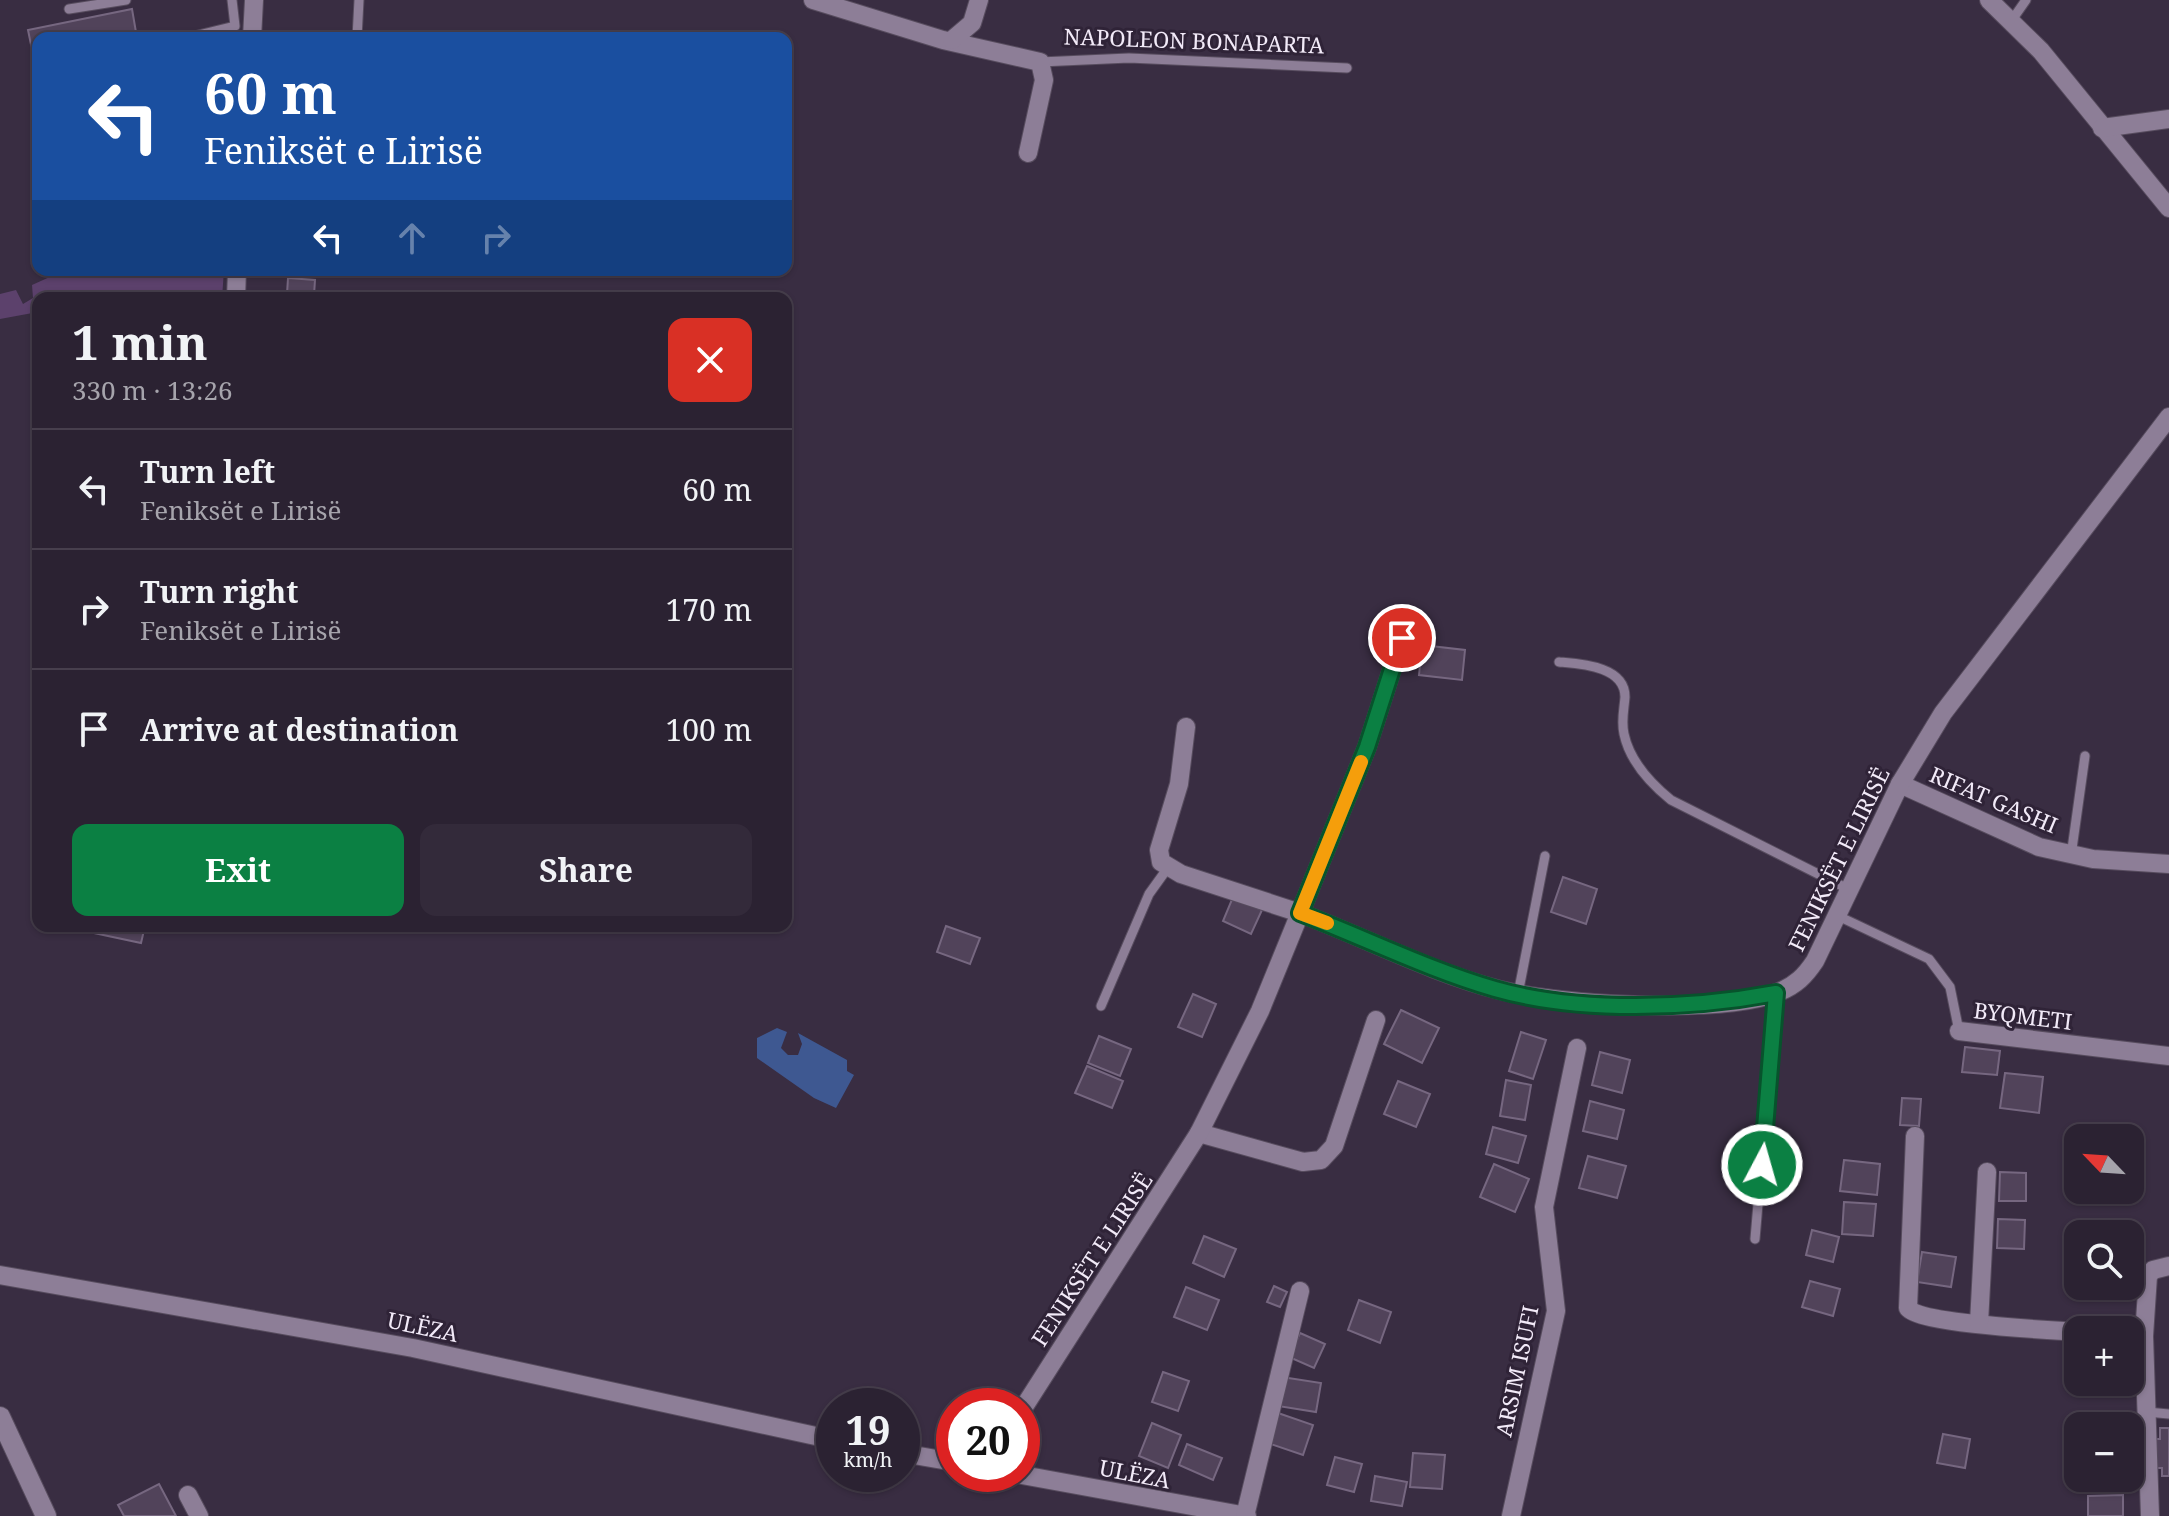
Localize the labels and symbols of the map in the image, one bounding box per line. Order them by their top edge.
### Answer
street label: NAPOLEON BONAPARTA [1063,20,1325,60]
pin [1368,604,1436,672]
street label: RIFAT GASHI [1926,759,2062,839]
street label: FENIKSËT E LIRISË [1780,762,1896,956]
street label: BYQMETI [1972,994,2074,1036]
position arrow [1720,1123,1804,1207]
north arrow [2064,1124,2144,1204]
street label: FENIKSËT E LIRISË [1024,1166,1158,1352]
street label: ARSIM ISUFI [1487,1303,1545,1439]
street label: ULËZA [385,1304,462,1348]
speed limit sign: 20 [936,1388,1040,1492]
street label: ULËZA [1097,1451,1174,1495]

